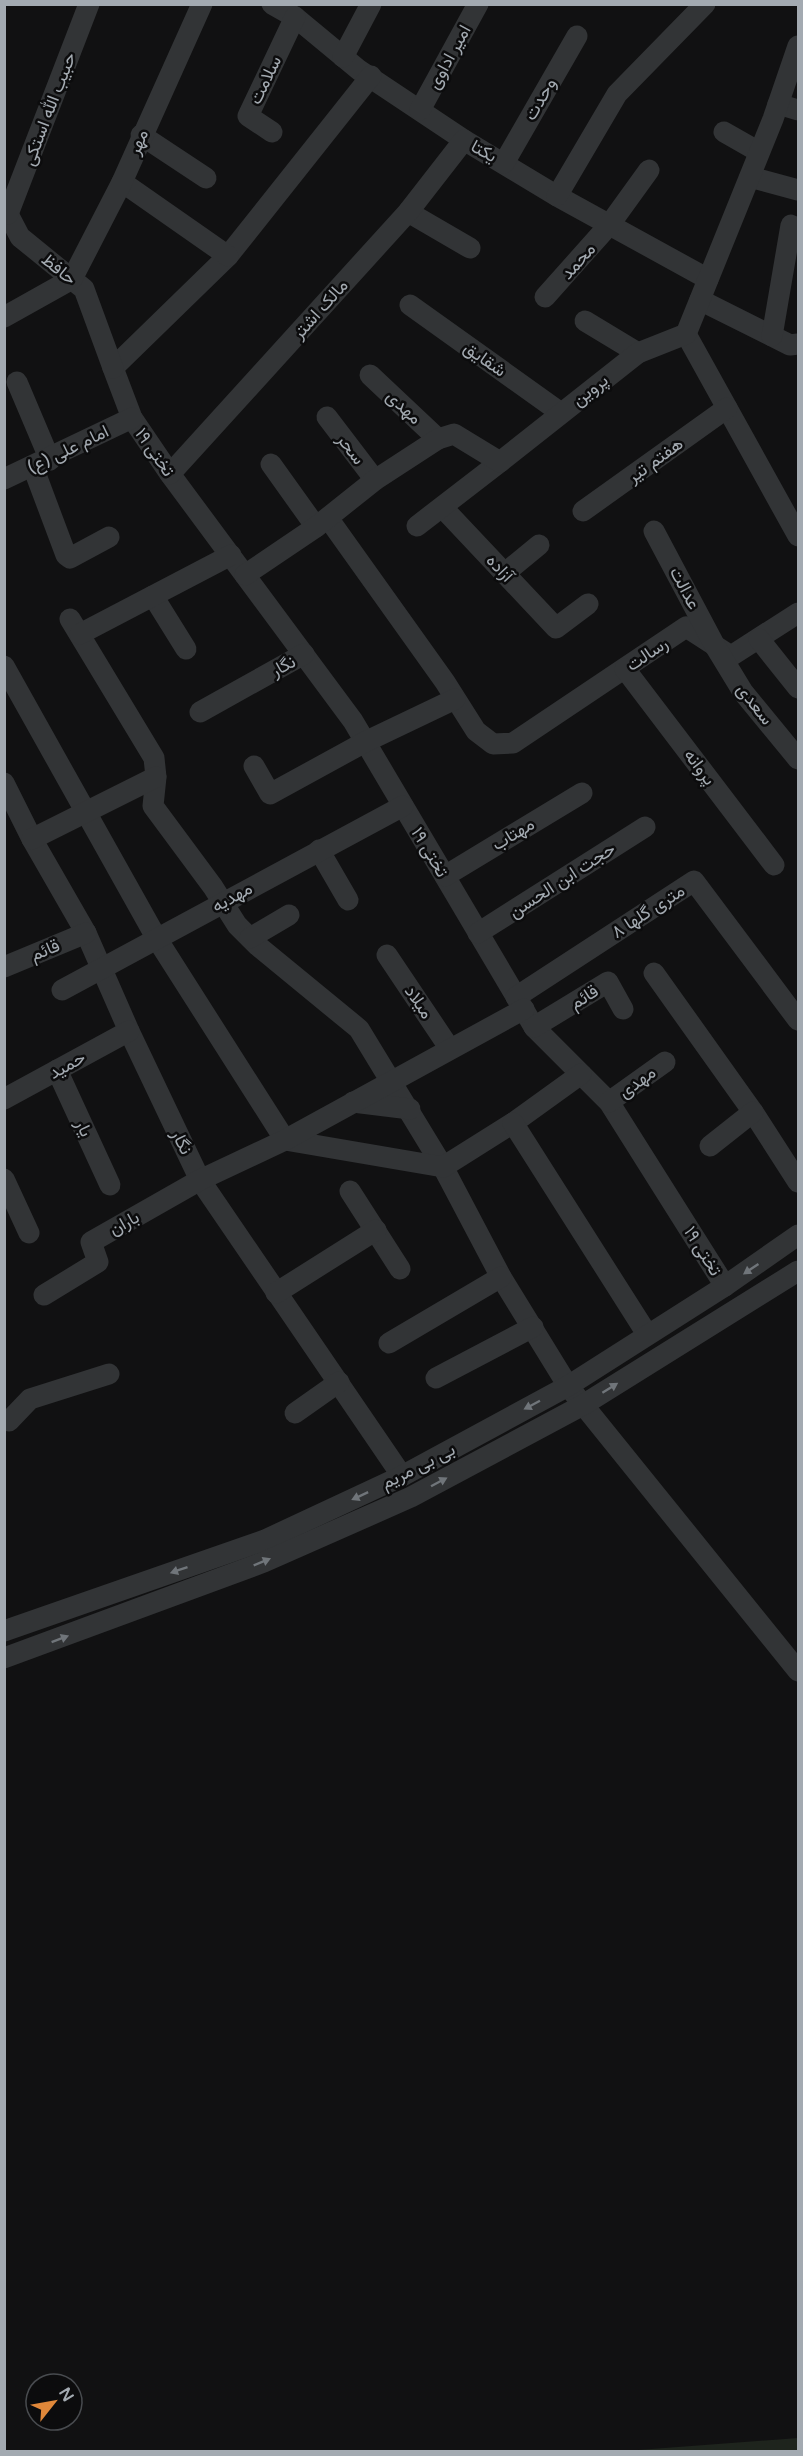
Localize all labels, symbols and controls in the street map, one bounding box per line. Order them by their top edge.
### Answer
street label: امیر اداوی [422,21,476,93]
street label: حبیب الله استکی [17,49,81,169]
street label: سلامت [244,52,286,108]
street label: وحدت [519,74,561,124]
street label: مهر [122,126,153,159]
street label: یکتا [467,135,501,167]
street label: محمد [556,238,600,284]
street label: حافظ [37,248,81,290]
street label: مالک اشتر [287,275,353,344]
street label: شقایق [459,336,511,382]
street label: پروین [567,369,613,412]
street label: مهدی [382,385,426,429]
street label: امام علی (ع) [24,420,113,479]
street label: تختی ۱۹ [130,423,180,481]
street label: سحر [332,428,370,469]
street label: هفتم تیر [622,432,688,489]
street label: آزاده [482,549,520,588]
street label: عدالت [665,563,705,613]
street label: رسالت [622,632,672,676]
street label: نگار [266,650,299,682]
street label: سعدی [732,679,778,729]
street label: پروانه [679,745,721,790]
street label: مهتاب [488,813,538,855]
street label: تختی ۱۹ [407,823,453,881]
street label: حجت ابن الحسن [505,837,619,923]
street label: مهدیه [208,877,256,917]
street label: ۸ متری گلها [607,879,689,943]
street label: قائم [27,934,63,967]
street label: قائم [566,980,603,1015]
street label: میلاد [400,981,438,1023]
street label: حمید [45,1046,89,1084]
street label: مهدی [614,1061,660,1103]
street label: یار [70,1115,97,1140]
street label: نگار [166,1125,197,1158]
street label: باران [105,1206,143,1240]
street label: تختی ۱۹ [679,1222,727,1280]
one-way arrow [743,1263,759,1274]
one-way arrow [602,1382,618,1393]
one-way arrow [524,1401,541,1410]
street label: بی بی مریم [377,1438,459,1495]
one-way arrow [431,1477,448,1487]
one-way arrow [351,1491,368,1500]
one-way arrow [253,1557,271,1566]
one-way arrow [170,1565,188,1575]
one-way arrow [51,1633,69,1643]
north arrow [24,2372,84,2432]
text: N [54,2384,78,2405]

